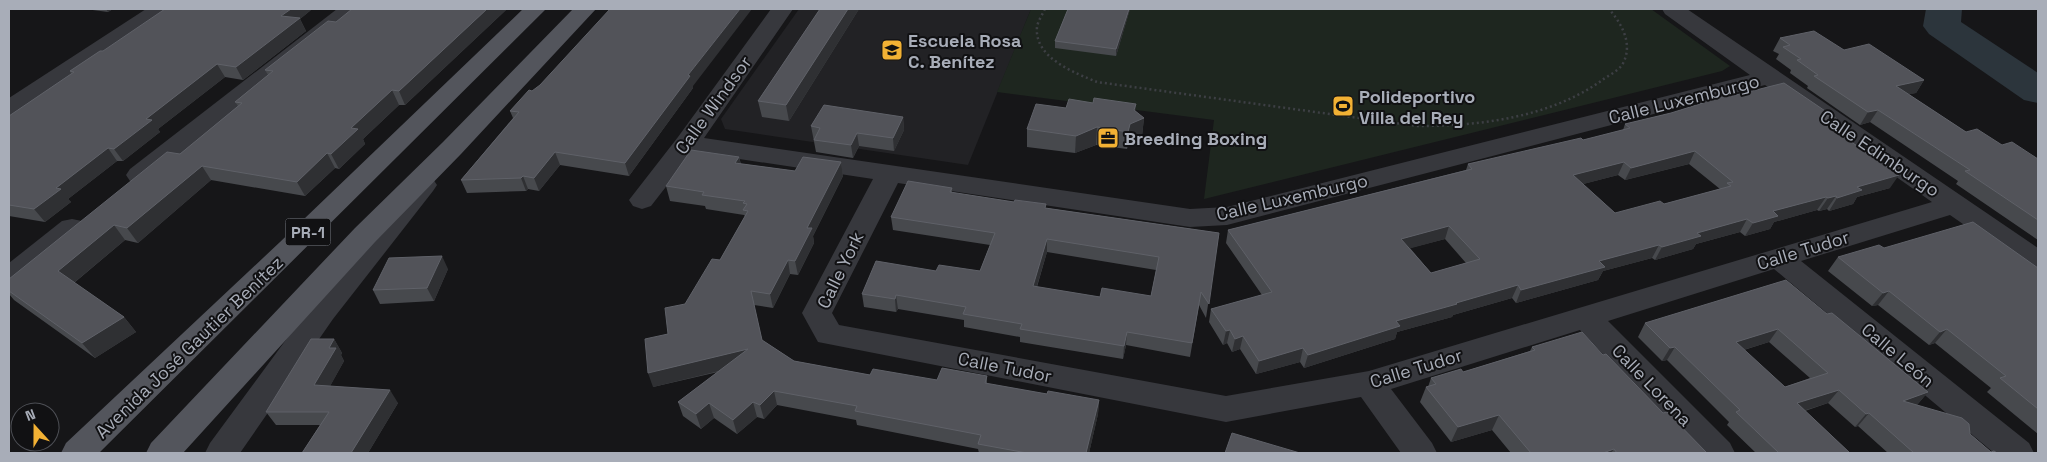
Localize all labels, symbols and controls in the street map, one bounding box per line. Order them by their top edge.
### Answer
place label: Escuela Rosa C. Benítez [908,29,1022,73]
school or university icon: Escuela Rosa C. Benítez [880,38,904,62]
street label: Calle Windsor [670,51,757,159]
street label: Calle Luxemburgo [1606,69,1762,129]
place label: Polideportivo Villa del Rey [1359,85,1475,129]
sports icon: Polideportivo Villa del Rey [1331,94,1355,118]
street label: Calle Edimburgo [1816,104,1944,202]
office icon: Breeding Boxing [1096,126,1120,150]
place label: Breeding Boxing [1124,127,1267,150]
street label: Calle Luxemburgo [1214,168,1370,226]
road number: PR-1 [286,218,330,246]
street label: Calle Tudor [1754,225,1852,275]
street label: Calle York [812,227,869,312]
street label: Avenida José Gautier Benítez [90,251,288,443]
street label: Calle León [1857,318,1939,392]
street label: Calle Lorena [1607,339,1697,431]
street label: Calle Tudor [1367,343,1465,393]
street label: Calle Tudor [956,347,1054,387]
north arrow [10,402,60,452]
text: N [23,405,38,425]

